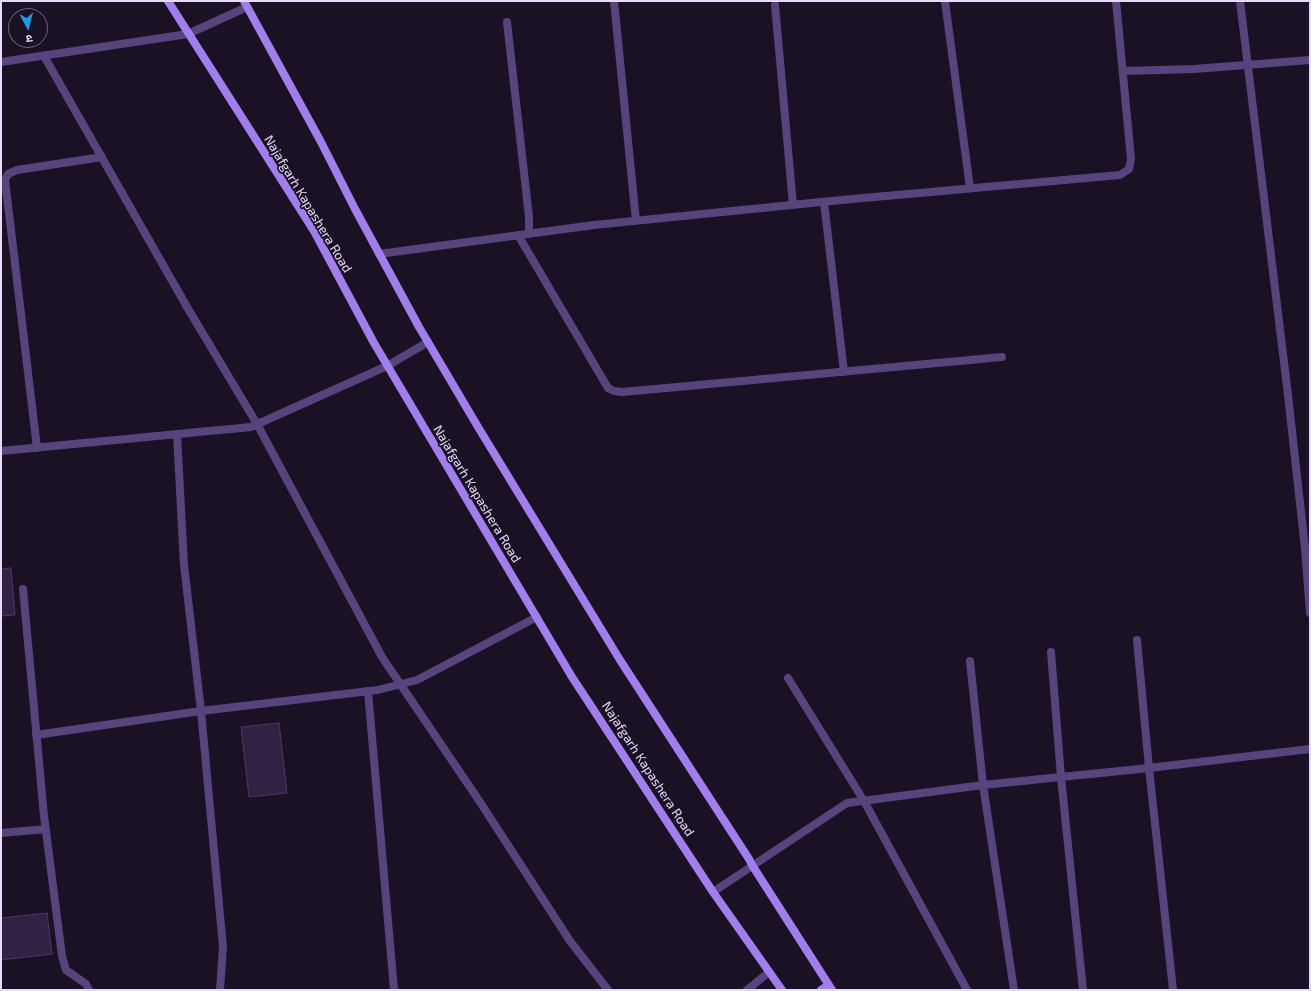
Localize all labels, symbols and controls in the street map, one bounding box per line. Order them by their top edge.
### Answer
north arrow [8,8,48,48]
text: उ [25,33,33,46]
street label: Najafgarh Kapashera Road [261,133,355,275]
street label: Najafgarh Kapashera Road [430,423,524,565]
street label: Najafgarh Kapashera Road [599,699,697,839]

